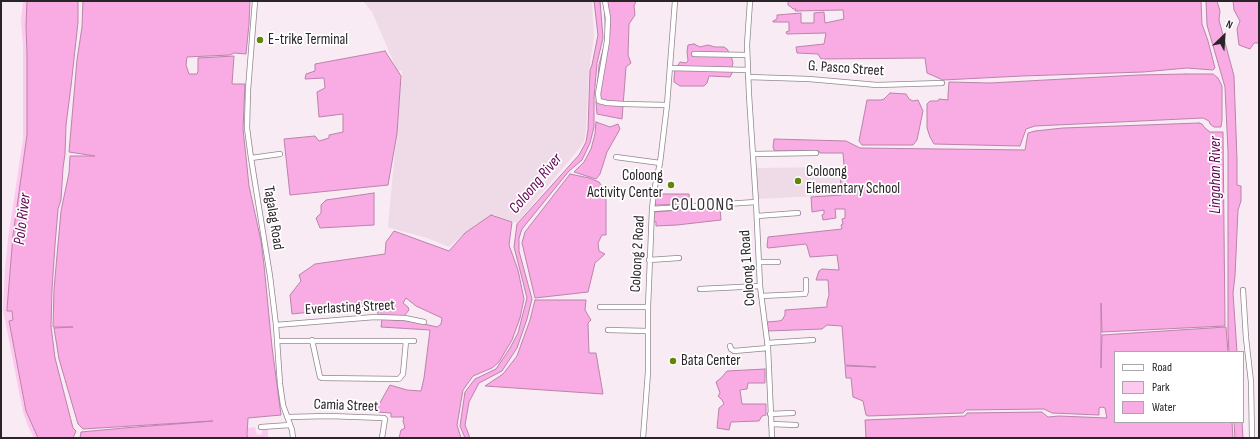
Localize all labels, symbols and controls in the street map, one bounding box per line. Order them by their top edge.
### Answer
north arrow [1204,16,1244,56]
text: N [1224,18,1235,32]
place label: E-trike Terminal [268,31,348,49]
marker: E-trike Terminal [255,35,265,45]
street label: G. Pasco Street [807,57,885,81]
water label: Lingahan River [1206,136,1226,214]
water label: Coloong River [505,150,567,218]
place label: Coloong Elementary School [806,163,900,198]
place label: Coloong Activity Center [587,167,663,202]
marker: Coloong Elementary School [793,176,803,186]
marker: Coloong Activity Center [666,180,676,190]
street label: Tagalag Road [259,185,287,251]
water label: Polo River [10,192,36,246]
district label: COLOONG [671,196,735,216]
street label: Coloong 2 Road [627,215,649,293]
street label: Coloong 1 Road [736,229,760,307]
street label: Everlasting Street [305,297,395,319]
legend [1114,351,1244,423]
place label: Bata Center [681,352,741,370]
marker: Bata Center [668,356,678,366]
text: Road [1152,360,1172,375]
text: Park [1152,380,1170,395]
street label: Camia Street [313,396,379,416]
text: Water [1152,400,1176,415]

